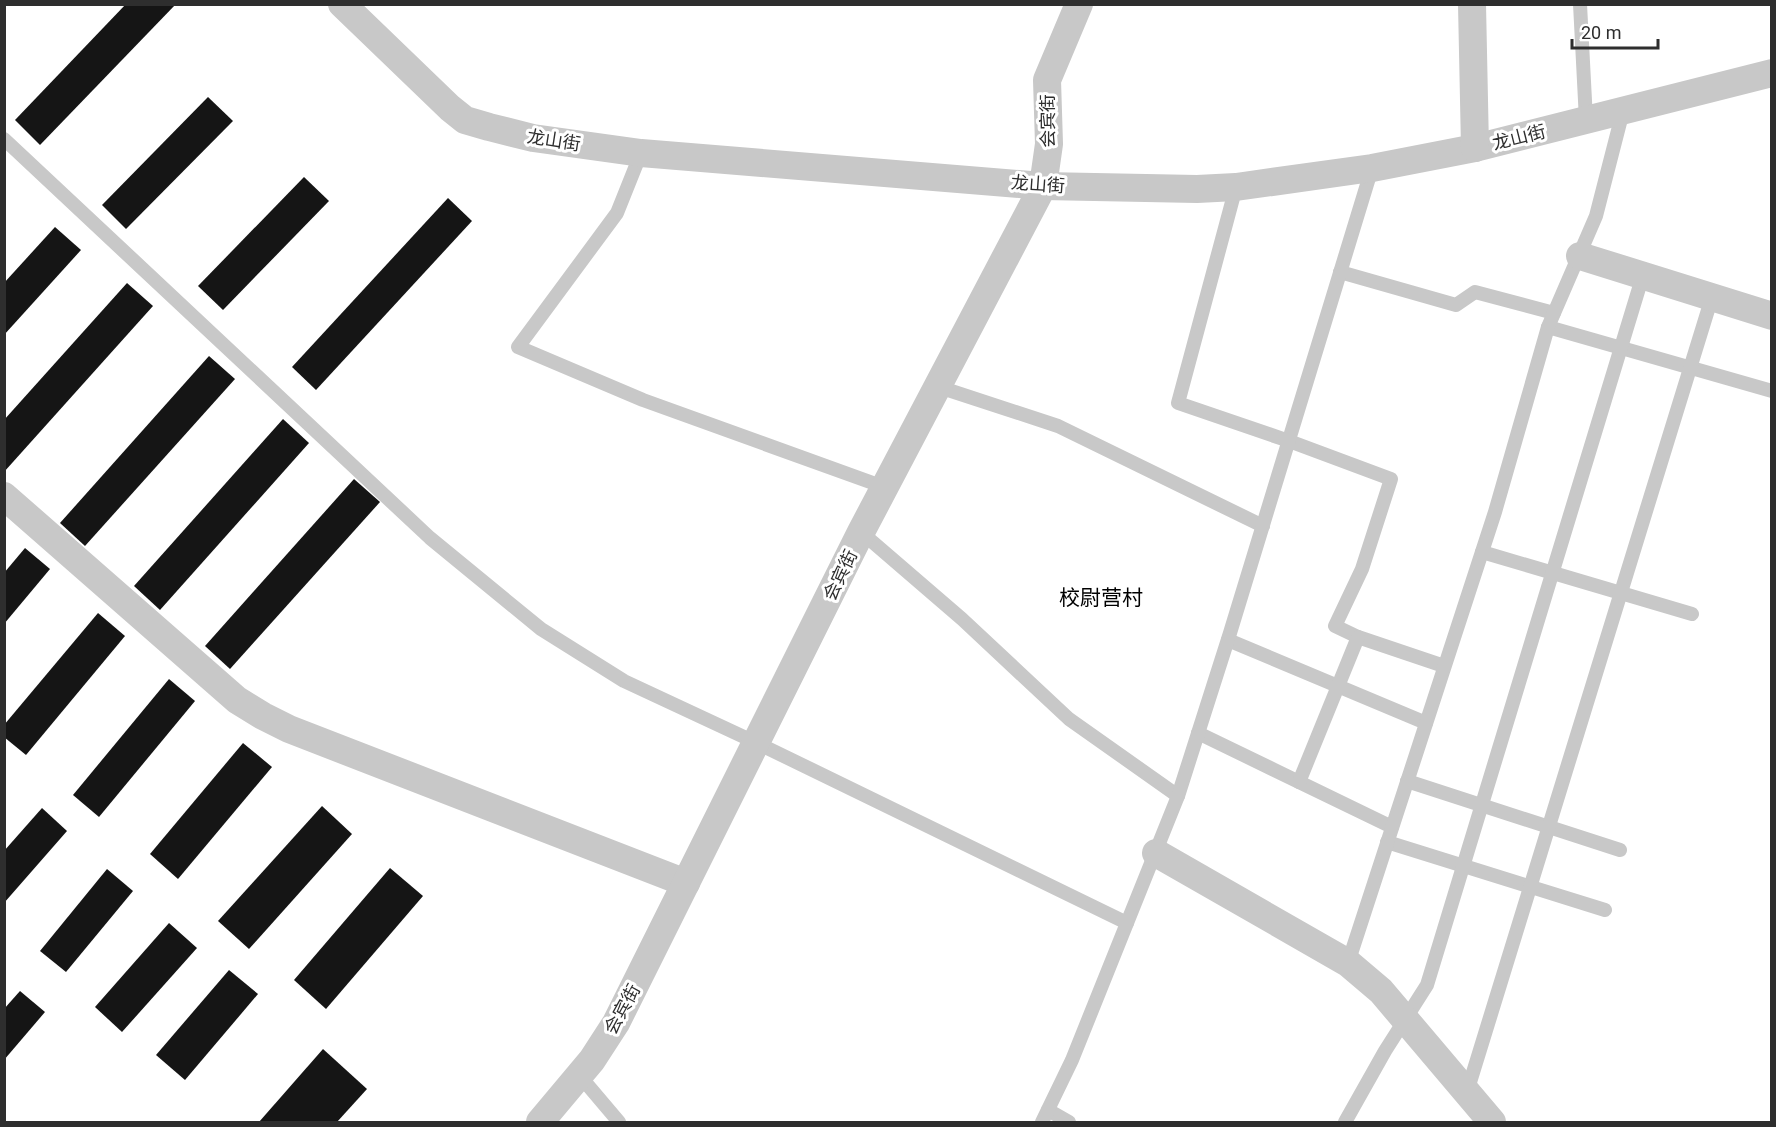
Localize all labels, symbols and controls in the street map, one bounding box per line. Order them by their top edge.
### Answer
scale bar [1572,12,1658,50]
text: 20 m [1581,22,1621,43]
street label: 会宾街 [1037,94,1058,148]
street label: 龙山街 [1490,120,1548,154]
street label: 龙山街 [526,125,582,155]
street label: 龙山街 [1010,172,1066,196]
street label: 会宾街 [819,546,861,604]
district label: 校尉营村 [1059,586,1143,610]
street label: 会宾街 [600,980,644,1038]

